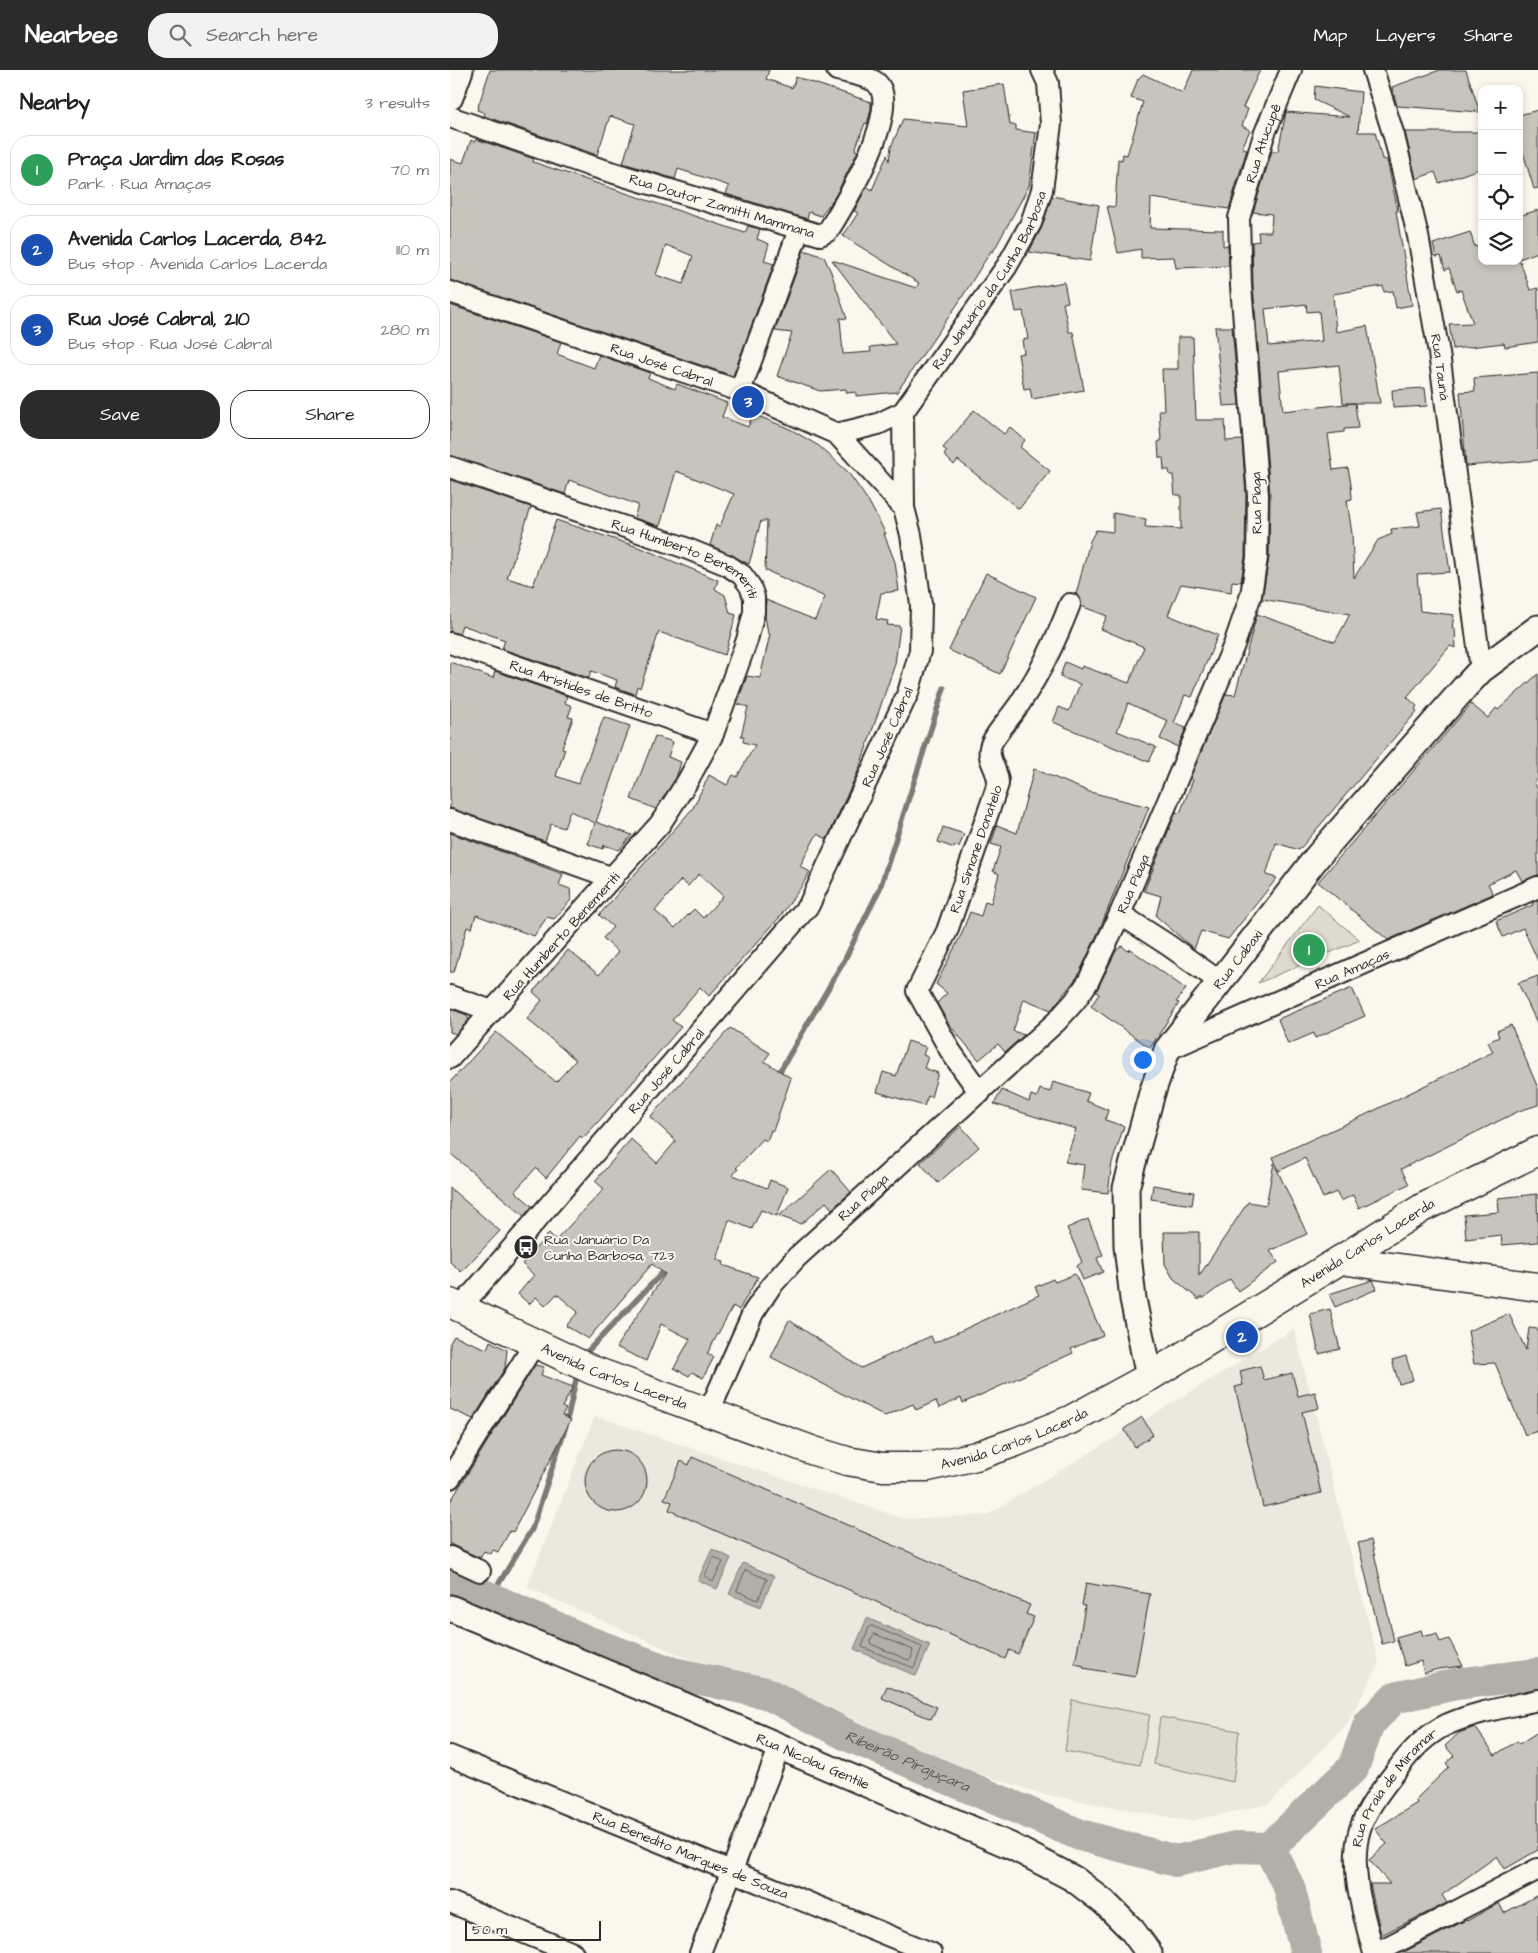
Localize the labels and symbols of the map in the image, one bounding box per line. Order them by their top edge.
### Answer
street label: Rua Atucupê [1241,100,1287,186]
street label: Rua Doutor Zamitti Mammana [626,169,817,244]
street label: Rua Januário da Cunha Barbosa [927,189,1052,374]
street label: Rua Tauná [1425,332,1454,402]
street label: Rua José Cabral [608,339,716,392]
pin: 3 [732,383,764,421]
street label: Rua Piaga [1246,472,1268,534]
street label: Rua Humberto Benemeriti [609,514,763,600]
street label: Rua Aristides de Britto [507,655,655,723]
street label: Rua José Cabral [857,684,919,790]
street label: Rua Simone Donatelo [945,782,1008,916]
street label: Rua Piaga [1112,852,1155,917]
street label: Rua Humberto Benemeriti [499,868,625,1005]
street label: Rua Cabaxi [1209,926,1268,994]
pin: 1 [1293,931,1325,969]
street label: Rua Amaças [1312,944,1393,995]
street label: Rua José Cabral [624,1025,709,1119]
your location [1130,1047,1156,1073]
street label: Rua Piaga [834,1170,893,1226]
street label: Avenida Carlos Lacerda [1296,1194,1439,1294]
place label: Rua Januário Da Cunha Barbosa, 723 [544,1230,674,1266]
bus stop icon: Rua Januário Da Cunha Barbosa, 723 [513,1234,539,1260]
pin: 2 [1226,1318,1258,1356]
street label: Avenida Carlos Lacerda [538,1338,690,1415]
street label: Avenida Carlos Lacerda [939,1403,1092,1475]
street label: Rua Praia de Miramar [1347,1723,1442,1848]
water label: Ribeirão Pirajuçara [842,1726,974,1798]
street label: Rua Nicolau Gentile [753,1729,873,1795]
street label: Rua Benedito Marques de Souza [589,1806,791,1904]
scale bar [465,1918,601,1941]

